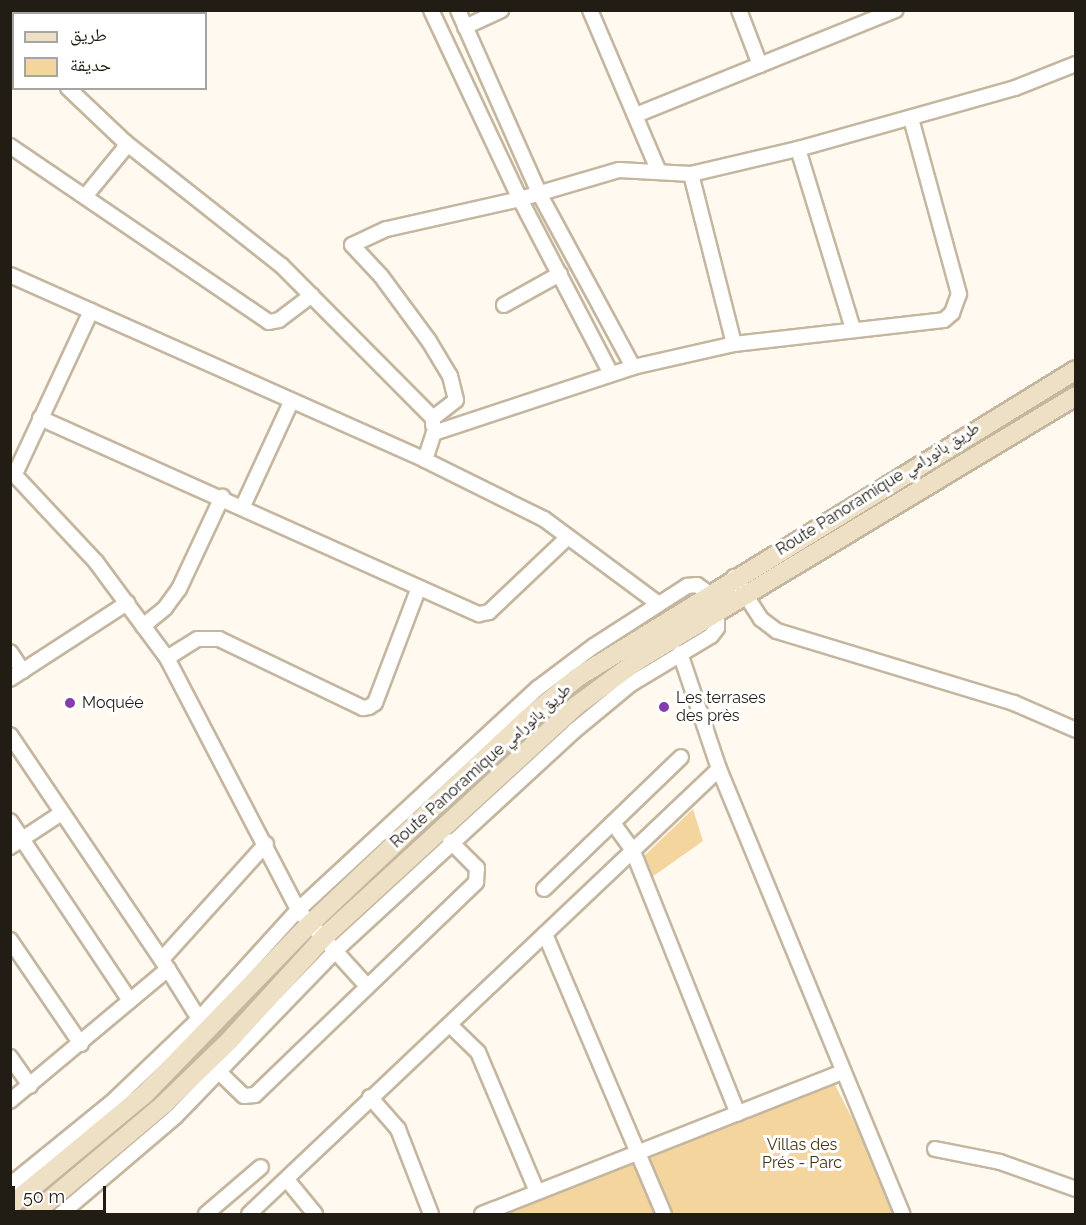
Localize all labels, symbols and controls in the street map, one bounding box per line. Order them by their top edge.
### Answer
legend [12,12,207,90]
text: طريق [70,24,107,45]
text: حديقة [70,54,111,75]
street label: Route Panoramique طريق بانورامي [773,418,983,560]
street label: Route Panoramique طريق بانورامي [387,680,575,852]
place label: Les terrases des près [676,688,766,726]
place label: Moquée [82,693,144,713]
marker: Moquée [63,696,77,710]
marker: Les terrases des près [657,700,671,714]
park label: Villas des Prés - Parc [762,1135,842,1173]
scale bar [15,1174,110,1212]
text: 50 m [23,1186,65,1207]

